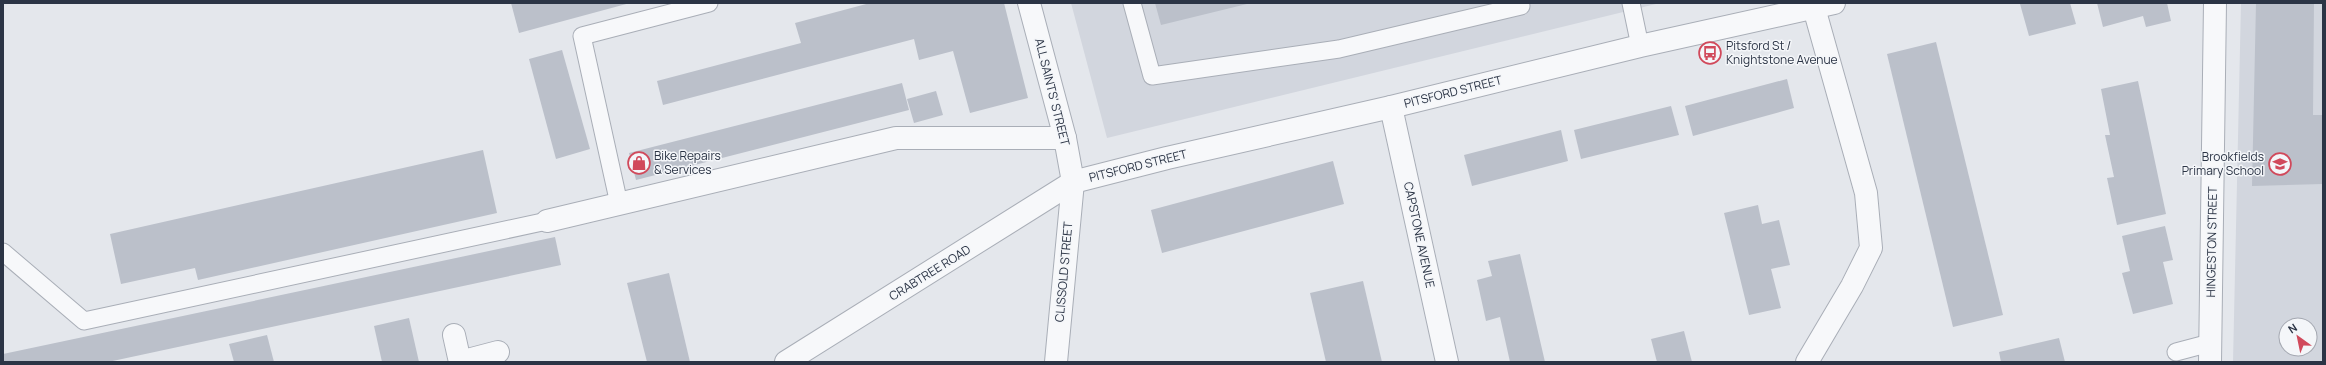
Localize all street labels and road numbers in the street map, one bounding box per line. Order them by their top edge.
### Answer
street label: ALL SAINTS' STREET [1031,36,1074,148]
street label: PITSFORD STREET [1402,71,1504,112]
street label: PITSFORD STREET [1087,145,1189,186]
street label: CAPSTONE AVENUE [1400,180,1439,290]
street label: HINGESTON STREET [2202,186,2221,298]
street label: CLISSOLD STREET [1051,220,1076,323]
street label: CRABTREE ROAD [886,241,974,305]

